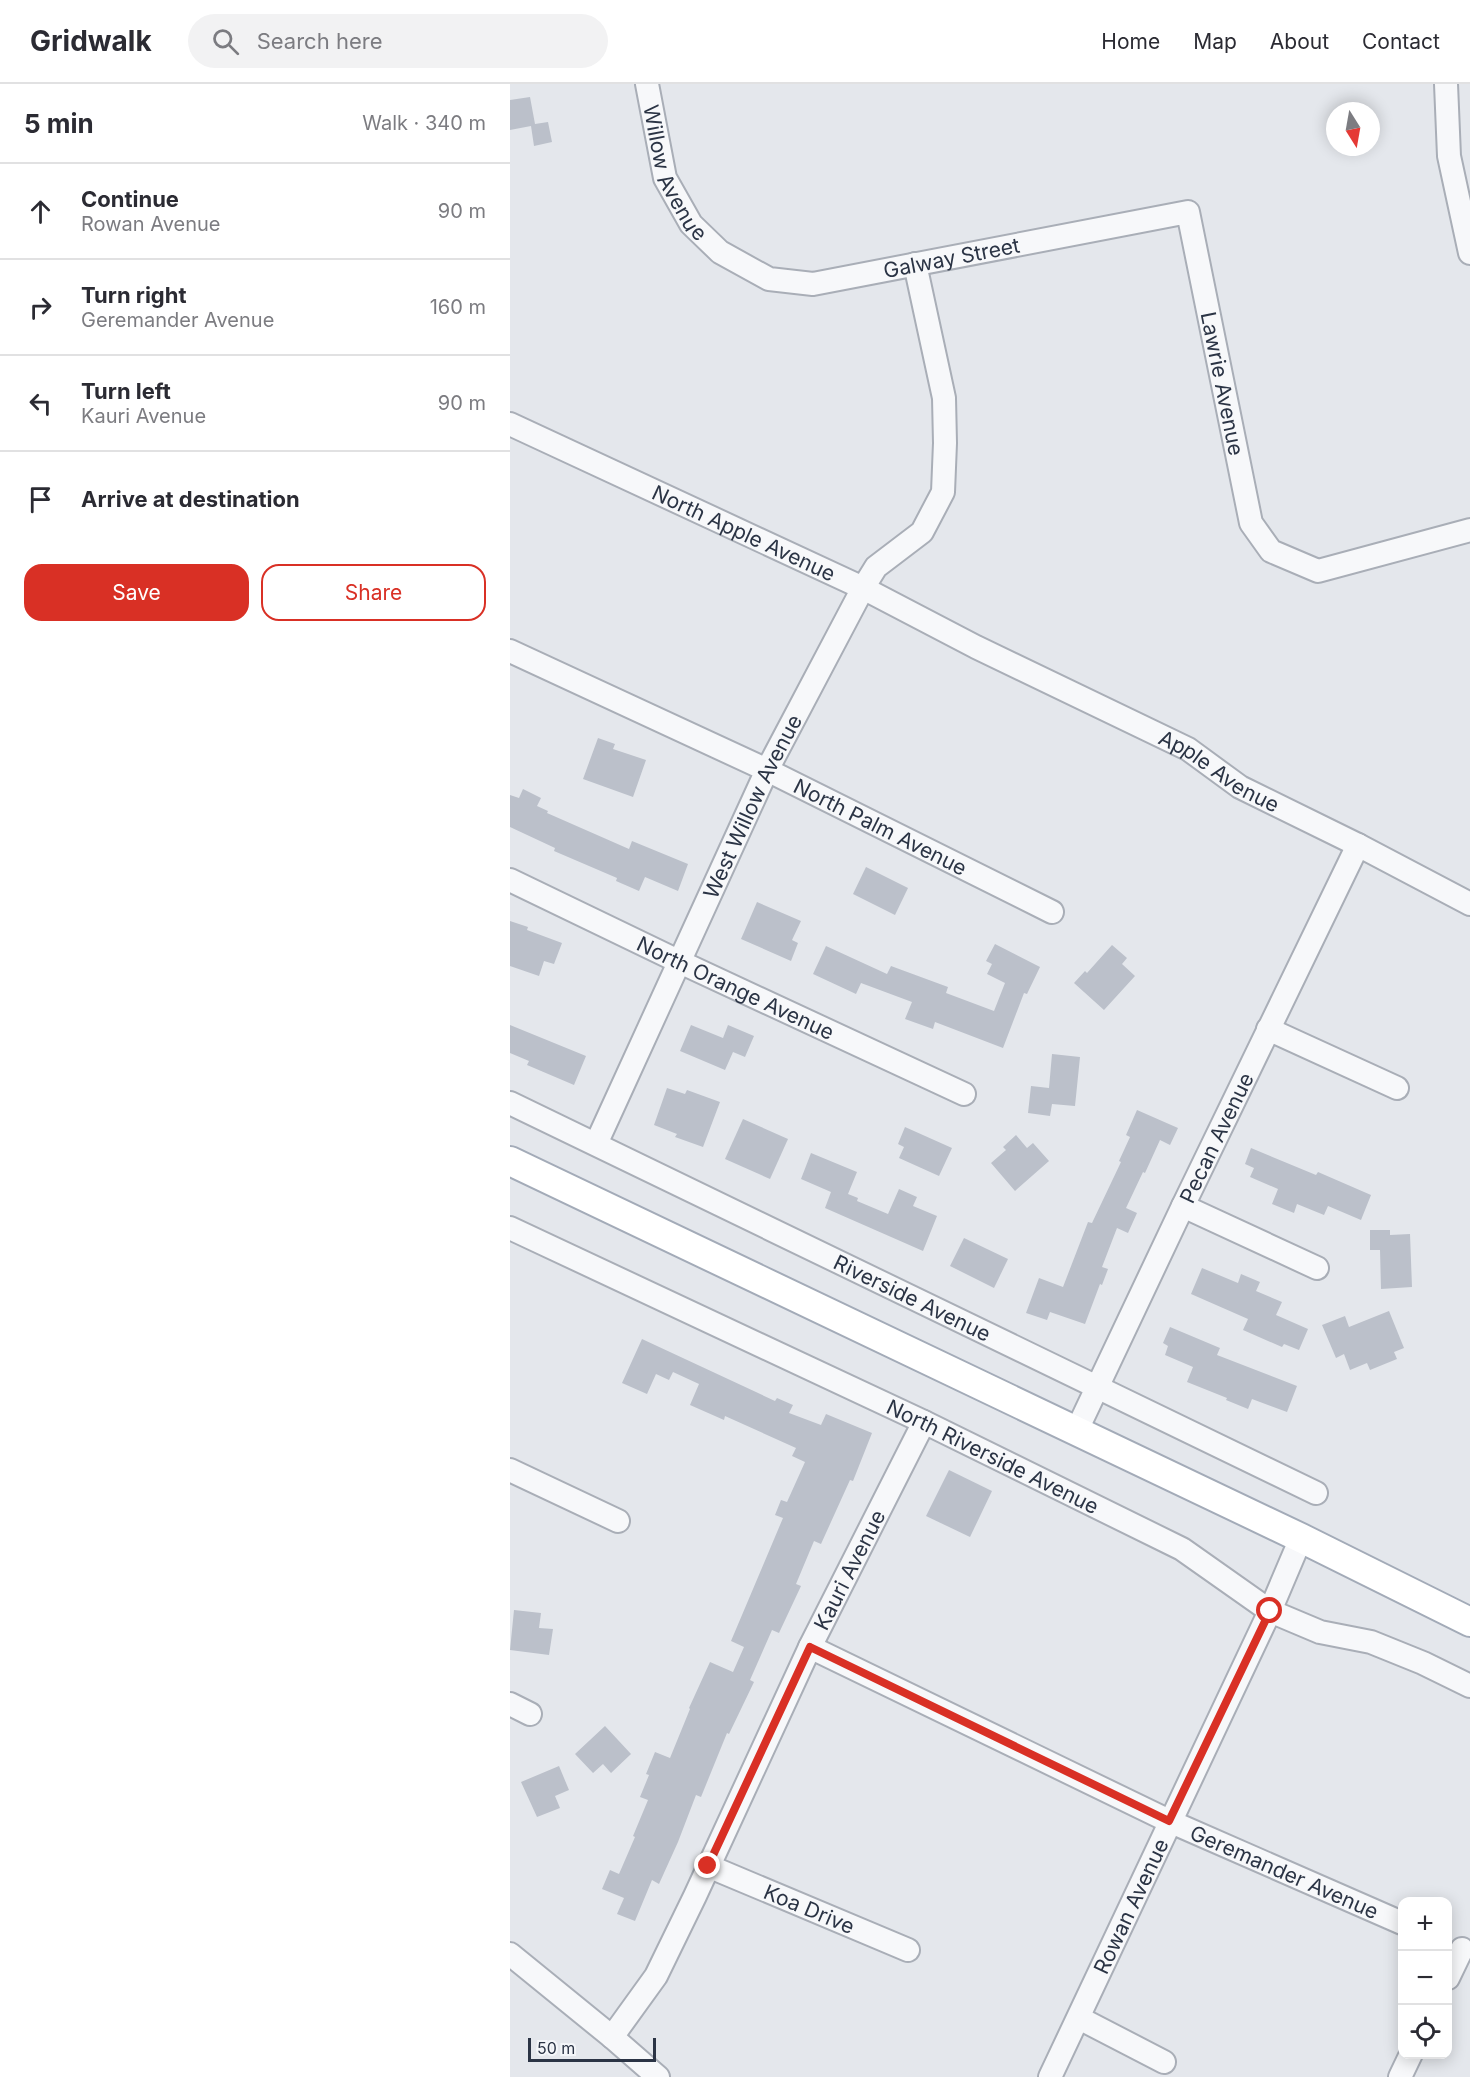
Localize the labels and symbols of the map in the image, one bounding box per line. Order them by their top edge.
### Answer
north arrow [1326,102,1380,156]
street label: Willow Avenue [639,103,713,246]
street label: Galway Street [881,232,1022,283]
street label: Lawrie Avenue [1196,309,1250,458]
street label: North Apple Avenue [648,479,840,586]
street label: West Willow Avenue [698,710,807,902]
street label: Apple Avenue [1155,724,1283,817]
street label: North Palm Avenue [790,773,971,880]
street label: North Orange Avenue [633,931,838,1044]
street label: Pecan Avenue [1174,1068,1258,1207]
street label: Riverside Avenue [830,1249,995,1346]
street label: North Riverside Avenue [883,1394,1103,1519]
street label: Kauri Avenue [808,1506,890,1634]
route start [1256,1597,1282,1623]
street label: Geremander Avenue [1186,1819,1383,1924]
street label: Rowan Avenue [1088,1834,1173,1978]
route end [694,1852,720,1878]
street label: Koa Drive [760,1878,858,1939]
scale bar [528,2035,656,2062]

